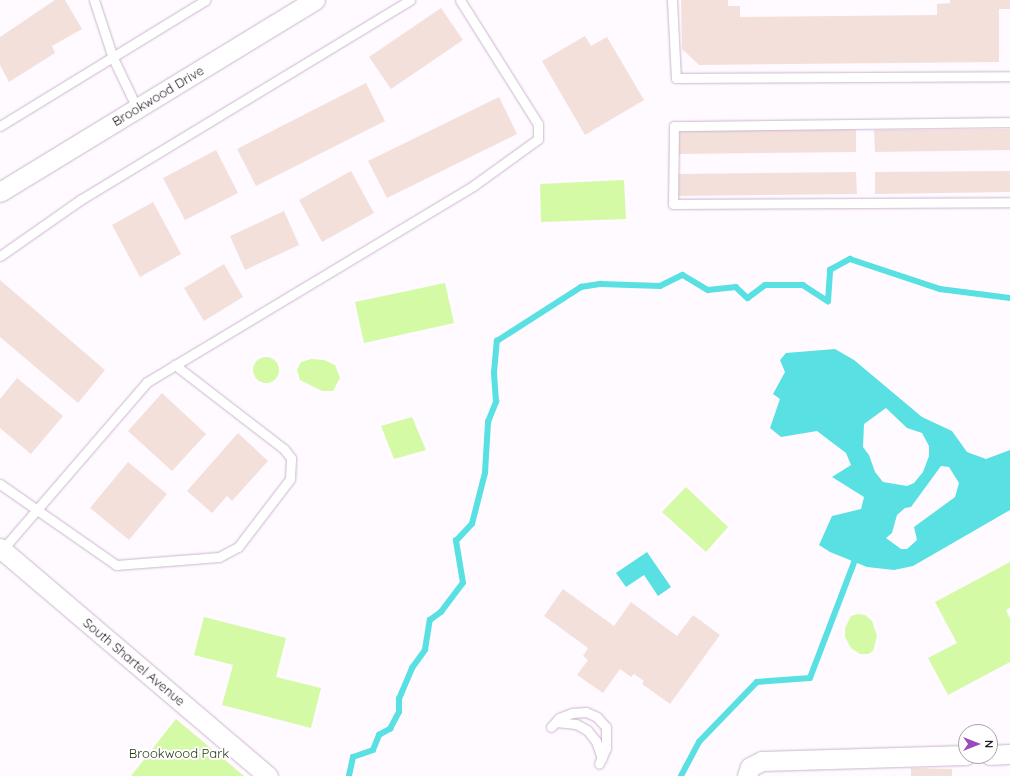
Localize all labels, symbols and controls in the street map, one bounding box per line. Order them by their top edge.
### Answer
street label: Brookwood Drive [109,63,207,129]
street label: South Shartel Avenue [80,615,188,709]
north arrow [958,724,998,764]
text: N [982,740,996,748]
park label: Brookwood Park [129,745,229,761]

